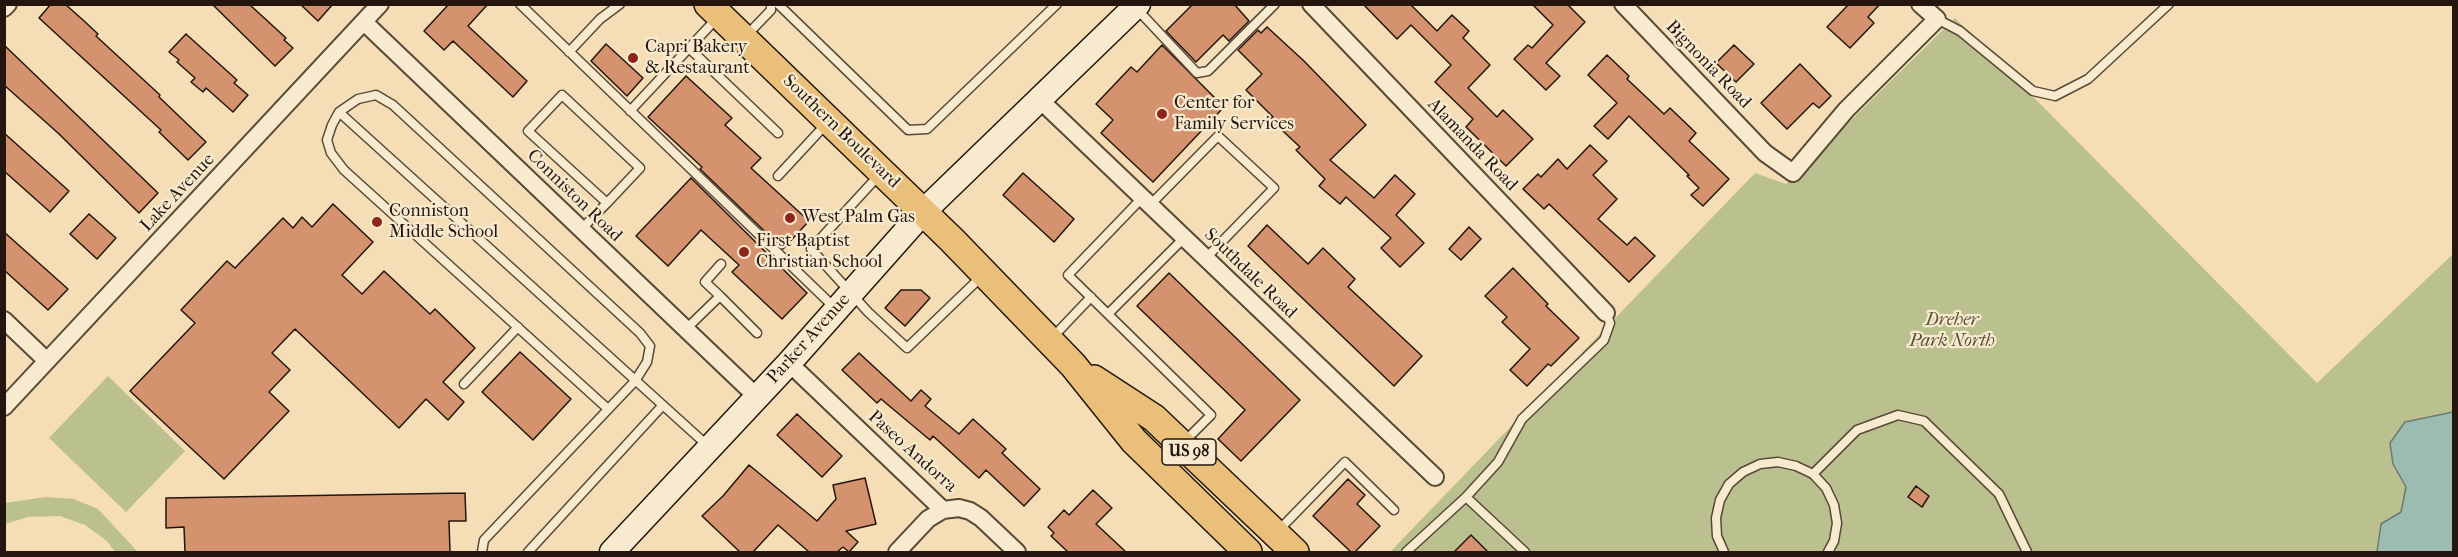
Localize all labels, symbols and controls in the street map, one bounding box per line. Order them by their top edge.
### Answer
street label: Bignonia Road [1661,16,1755,114]
place label: Capri Bakery & Restaurant [645,37,750,80]
marker: Capri Bakery & Restaurant [626,51,640,65]
street label: Southern Boulevard [778,71,904,193]
place label: Center for Family Services [1174,93,1294,136]
street label: Alamanda Road [1422,94,1522,196]
marker: Center for Family Services [1155,107,1169,121]
street label: Conniston Road [522,145,626,247]
street label: Lake Avenue [136,149,220,237]
place label: Conniston Middle School [389,201,498,244]
place label: West Palm Gas [802,207,915,229]
marker: West Palm Gas [783,211,797,225]
marker: Conniston Middle School [370,215,384,229]
street label: Southdale Road [1199,224,1301,324]
place label: First Baptist Christian School [756,231,883,274]
marker: First Baptist Christian School [737,245,751,259]
street label: Parker Avenue [763,289,855,389]
park label: Dreher Park North [1909,310,1995,352]
street label: Paseo Andorra [863,406,961,498]
road number: US 98 [1162,439,1216,465]

